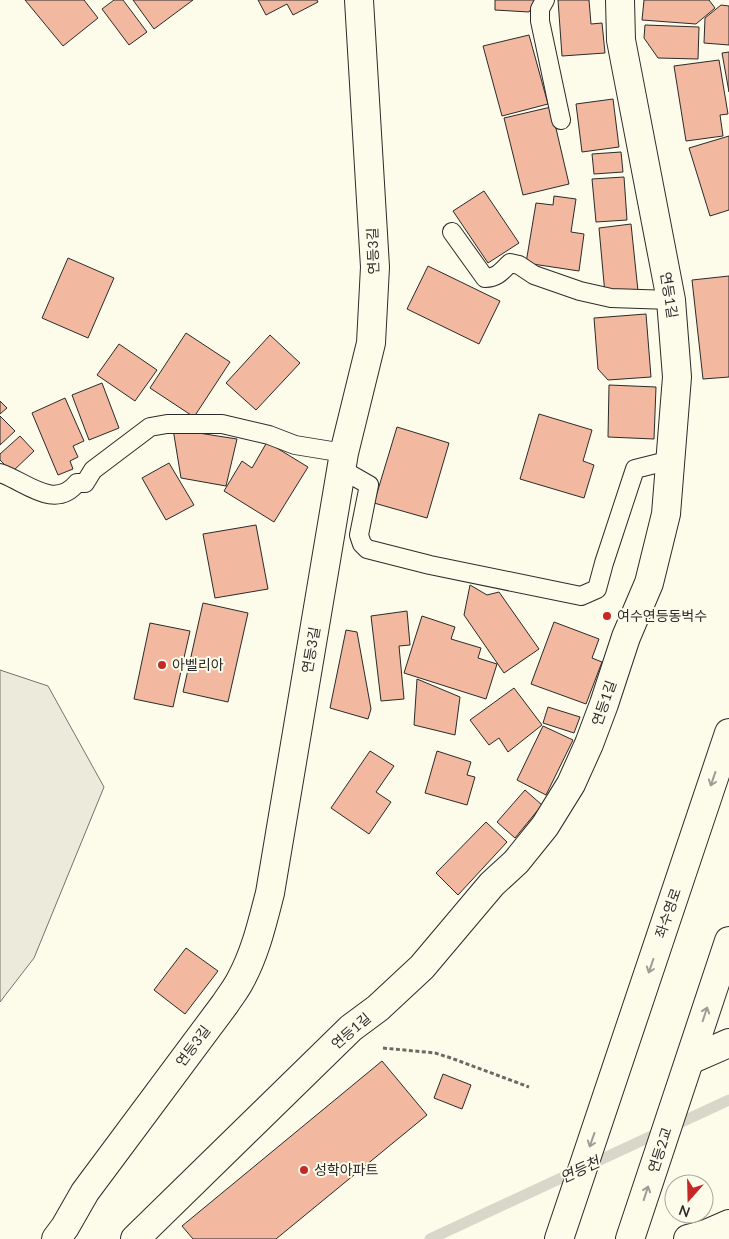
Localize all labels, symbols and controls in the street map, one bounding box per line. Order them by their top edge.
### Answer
street label: 연등3길 [363,227,382,275]
street label: 연등1길 [657,270,682,319]
place label: 여수연등동벅수 [617,607,707,624]
marker: 여수연등동벅수 [601,610,613,622]
street label: 연등3길 [298,625,323,674]
place label: 아벨리아 [172,656,224,673]
marker: 아벨리아 [156,659,168,671]
street label: 연등1길 [588,678,619,728]
one-way arrow [708,771,718,787]
street label: 좌수영로 [651,886,684,940]
one-way arrow [645,958,655,974]
one-way arrow [701,1006,710,1022]
street label: 연등1길 [327,1009,374,1052]
street label: 연등3길 [172,1022,213,1069]
street label: 연등2교 [644,1125,675,1175]
one-way arrow [587,1131,596,1147]
water label: 연등천 [557,1151,604,1186]
place label: 성학아파트 [314,1161,379,1178]
marker: 성학아파트 [298,1164,310,1176]
north arrow [664,1174,714,1224]
one-way arrow [641,1185,651,1201]
text: N [676,1202,692,1222]

